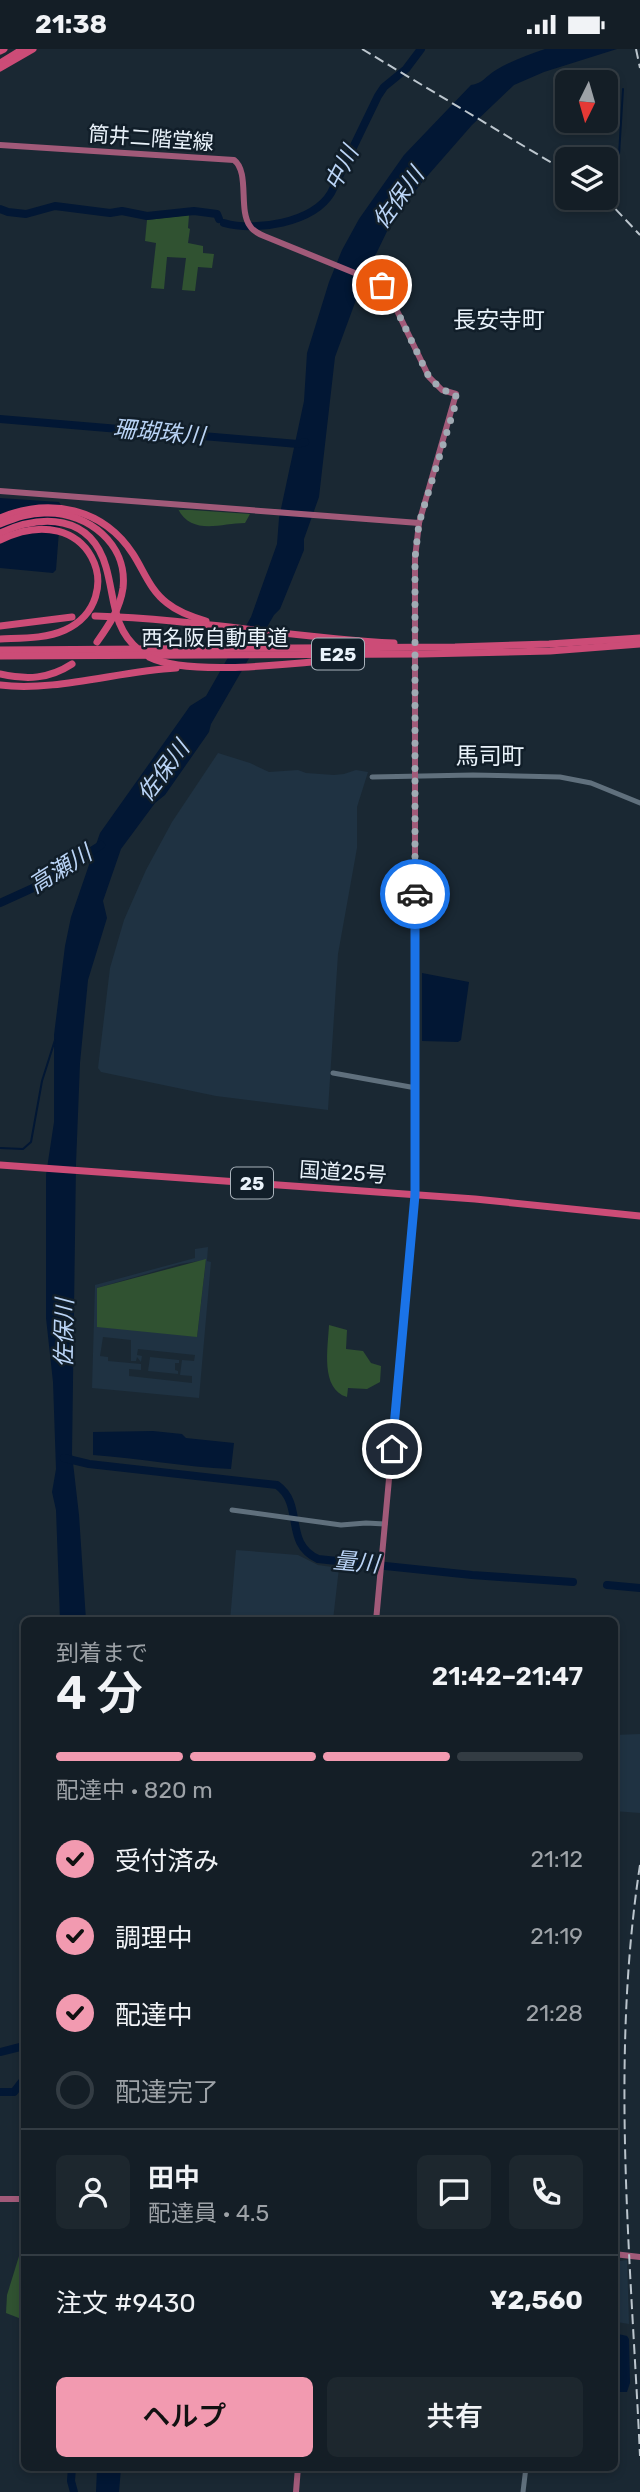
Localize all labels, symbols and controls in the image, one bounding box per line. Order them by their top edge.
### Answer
text: 21:38 [35,9,107,40]
north arrow [555,70,618,133]
map controls [555,70,618,210]
street label: 筒井二階堂線 [87,121,215,155]
water label: 中川 [318,138,365,195]
button: layers [555,147,618,210]
water label: 佐保川 [366,159,431,234]
pin [352,255,412,315]
icon: bag [363,266,401,304]
district label: 長安寺町 [453,306,545,334]
water label: 珊瑚珠川 [112,414,209,450]
street label: 西名阪自動車道 [142,625,289,650]
road number: E25 [312,639,364,669]
water label: 佐保川 [131,733,197,807]
district label: 馬司町 [456,742,525,770]
water label: 高瀬川 [23,837,99,899]
courier [380,859,450,929]
icon: car [396,875,434,913]
street label: 国道25号 [298,1156,388,1188]
road number: 25 [231,1167,273,1199]
water label: 佐保川 [49,1295,79,1368]
pin [362,1419,422,1479]
icon: home [373,1430,411,1468]
water label: 量川 [332,1546,383,1578]
text: 到着まで [56,1639,148,1667]
text: 21:42–21:47 [432,1661,583,1692]
text: 4 分 [56,1666,143,1721]
text: 配達中 · 820 m [56,1776,213,1804]
icon: check [56,1840,94,1878]
text: 21:12 [530,1845,583,1873]
text: 受付済み [115,1846,219,1877]
icon: check [56,1917,94,1955]
text: 21:19 [530,1922,583,1950]
text: 調理中 [115,1923,193,1954]
icon: check [56,1994,94,2032]
text: 21:28 [526,1999,583,2027]
text: 配達中 [115,2000,193,2031]
text: 配達完了 [115,2077,219,2108]
button: person [56,2155,130,2229]
button: chat [417,2155,491,2229]
button: phone [509,2155,583,2229]
text: 田中 [148,2163,200,2194]
text: 配達員 · 4.5 [148,2199,269,2227]
text: ¥2,560 [490,2285,583,2316]
text: 注文 #9430 [56,2288,196,2319]
button: ヘルプ [56,2377,313,2457]
button: 共有 [327,2377,583,2457]

